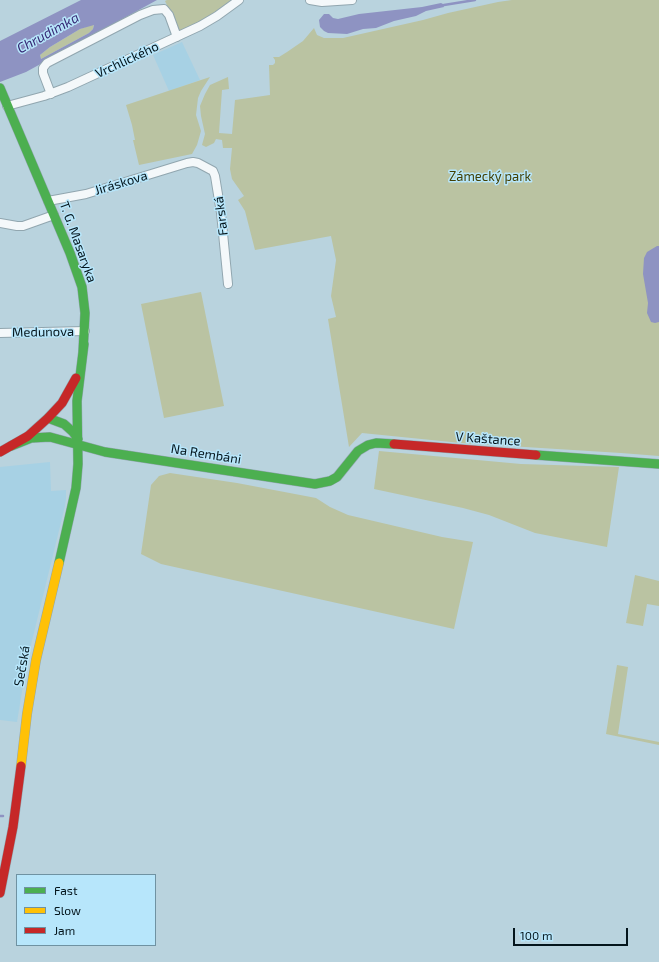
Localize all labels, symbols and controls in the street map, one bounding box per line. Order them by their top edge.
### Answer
water label: Chrudimka [14,9,82,57]
street label: Vrchlického [93,38,161,82]
street label: Jiráskova [93,168,149,198]
park label: Zámecký park [449,169,531,185]
street label: Farská [211,195,231,237]
street label: T. G. Masaryka [56,199,100,285]
street label: Medunova [12,324,74,340]
street label: V Kaštance [455,429,521,449]
street label: Na Rembáni [170,441,242,467]
street label: Sečská [11,644,33,688]
legend [16,874,156,946]
text: Fast [54,883,77,897]
text: Slow [54,903,81,917]
scale bar [515,920,630,946]
text: Jam [54,923,75,937]
text: 100 m [520,928,552,942]

